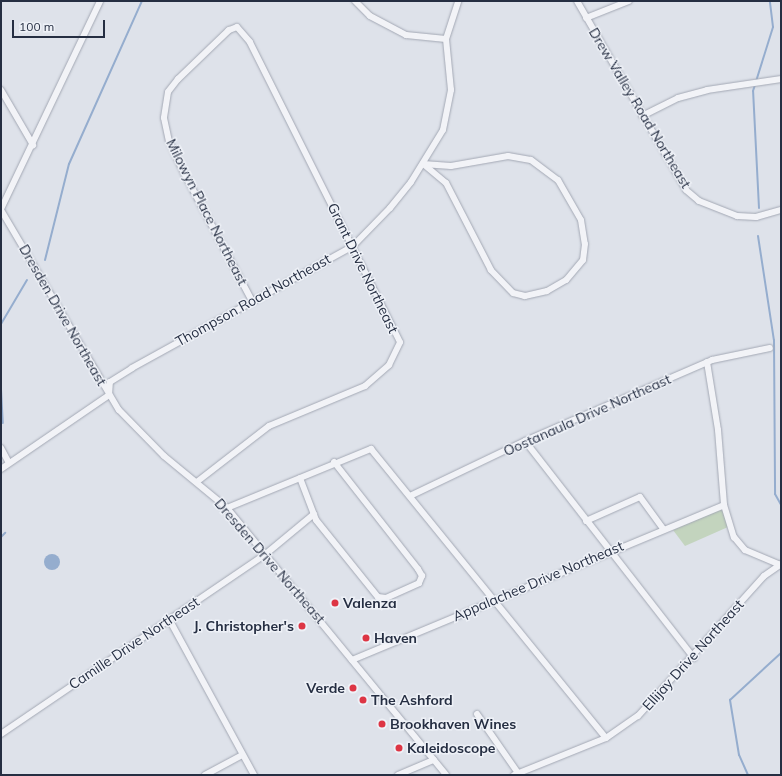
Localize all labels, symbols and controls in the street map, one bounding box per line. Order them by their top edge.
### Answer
scale bar [14,12,107,38]
text: 100 m [19,19,54,34]
street label: Drew Valley Road Northeast [585,25,695,191]
street label: Milowyn Place Northeast [163,136,251,288]
street label: Grant Drive Northeast [324,200,402,336]
street label: Dresden Drive Northeast [16,241,110,389]
street label: Thompson Road Northeast [172,250,334,350]
street label: Oostanaula Drive Northeast [501,370,673,460]
street label: Dresden Drive Northeast [211,495,329,627]
street label: Appalachee Drive Northeast [450,537,626,625]
street label: Camille Drive Northeast [66,593,202,693]
place label: Valenza [343,595,397,611]
street label: Ellijay Drive Northeast [639,596,747,714]
marker: Valenza [330,598,340,608]
place label: J. Christopher's [193,618,294,634]
marker: J. Christopher's [297,621,307,631]
place label: Haven [374,630,417,646]
marker: Haven [361,633,371,643]
place label: Verde [306,680,345,696]
marker: Verde [348,683,358,693]
place label: The Ashford [371,692,453,708]
marker: The Ashford [358,695,368,705]
place label: Brookhaven Wines [390,716,516,732]
marker: Brookhaven Wines [377,719,387,729]
place label: Kaleidoscope [407,740,496,756]
marker: Kaleidoscope [394,743,404,753]

